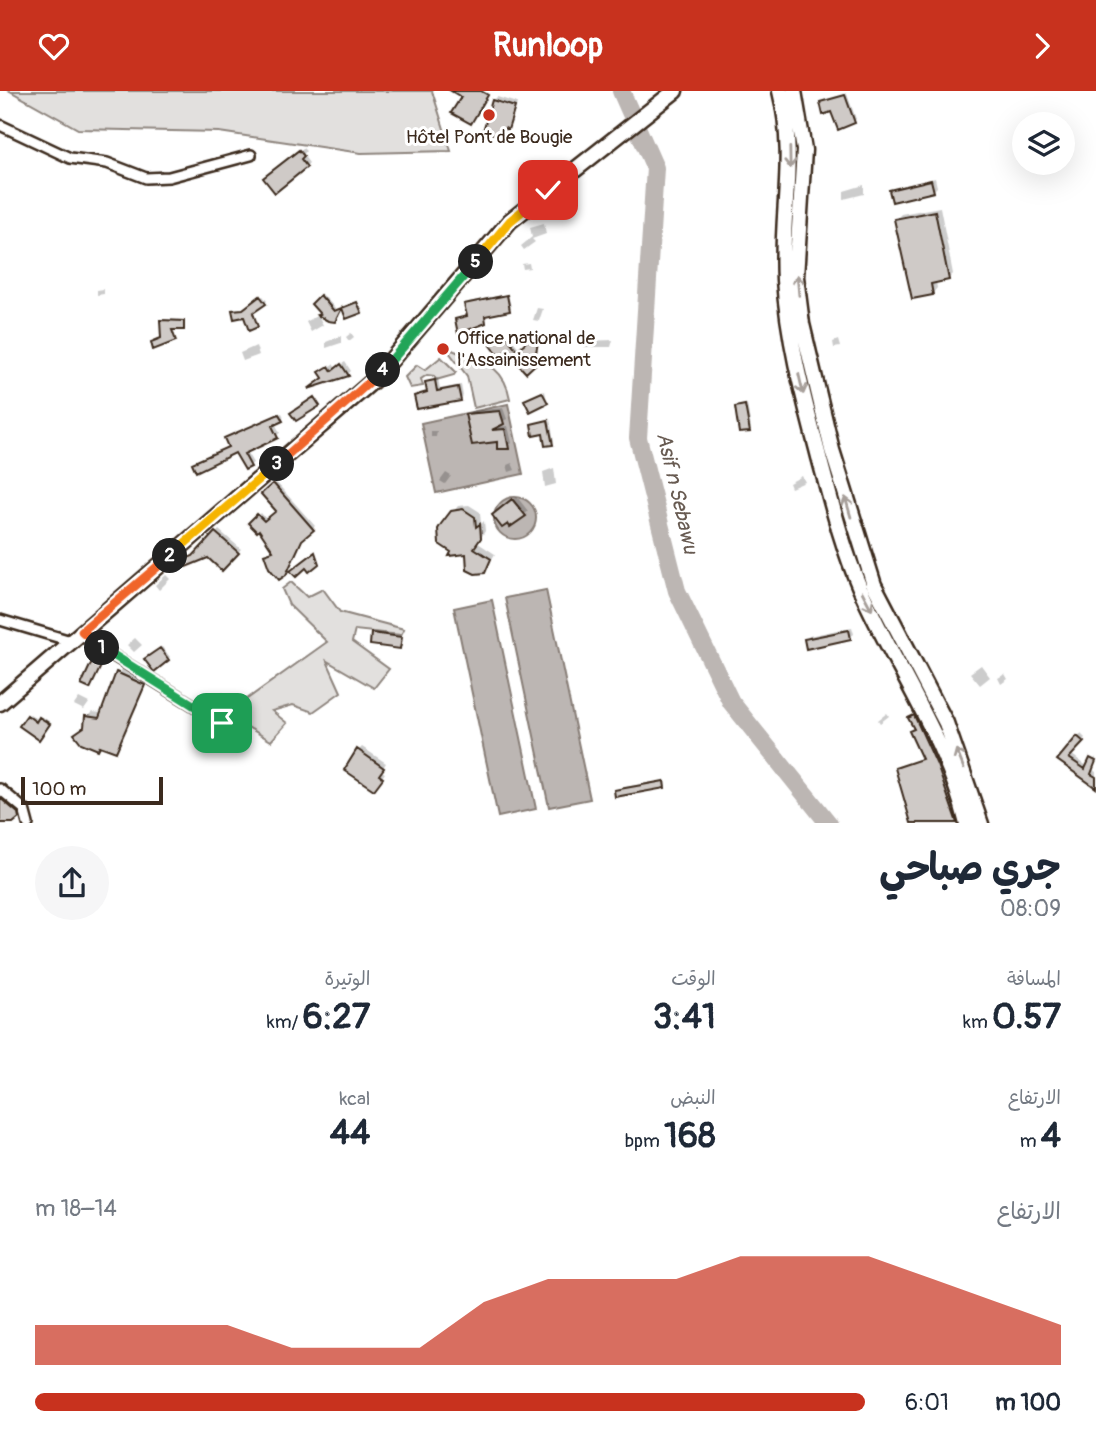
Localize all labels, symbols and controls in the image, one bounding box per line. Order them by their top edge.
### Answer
text: Runloop [493,26,603,66]
icon: heart [35,27,73,65]
icon: forward [1023,27,1061,65]
marker: Hôtel Pont de Bougie [481,107,497,123]
map controls [1012,112,1075,175]
button: layers [1012,112,1075,175]
place label: Hôtel Pont de Bougie [406,125,573,149]
one-way arrow [783,147,796,170]
pin [518,160,578,220]
icon: check [529,171,567,209]
pin: 5 [458,245,494,279]
text: 5 [470,249,481,273]
one-way arrow [791,275,804,297]
place label: Office national de l'Assainissement [457,326,596,372]
marker: Office national de l'Assainissement [435,341,451,357]
pin: 4 [366,353,400,387]
text: 4 [377,357,388,381]
one-way arrow [795,372,809,395]
water label: Asif n Sebawu [650,430,704,558]
pin: 3 [260,447,294,481]
text: 3 [271,451,282,475]
one-way arrow [840,496,853,518]
pin: 2 [152,539,188,573]
text: 2 [164,543,175,567]
one-way arrow [861,590,874,611]
pin: 1 [84,631,119,665]
text: 1 [98,635,105,659]
pin [192,693,252,753]
icon: arrive [203,704,241,742]
one-way arrow [953,748,966,770]
scale bar [21,775,163,806]
text: 100 m [32,777,86,801]
text: جري صباحي [879,844,1061,892]
button: share [35,846,109,920]
text: 08:09 [1000,894,1061,923]
text: الوتيرة [324,967,370,991]
text: الوقت [671,967,716,991]
text: المسافة [1007,967,1061,991]
text: 6:27 [303,995,370,1039]
text: 3:41 [653,995,716,1039]
text: 0.57 [992,995,1061,1039]
text: /km [267,1010,303,1034]
text: km [963,1010,992,1034]
text: النبض [670,1086,716,1110]
text: الارتفاع [1008,1086,1061,1110]
text: kcal [339,1087,370,1111]
text: 44 [330,1111,370,1155]
text: 168 [664,1114,716,1158]
text: 4 [1041,1114,1061,1158]
text: bpm [625,1129,664,1153]
text: m [1020,1129,1041,1153]
text: 14–18 m [35,1194,117,1223]
text: الارتفاع [997,1197,1061,1226]
text: 6:01 [905,1388,949,1417]
text: 100 m [995,1388,1061,1417]

